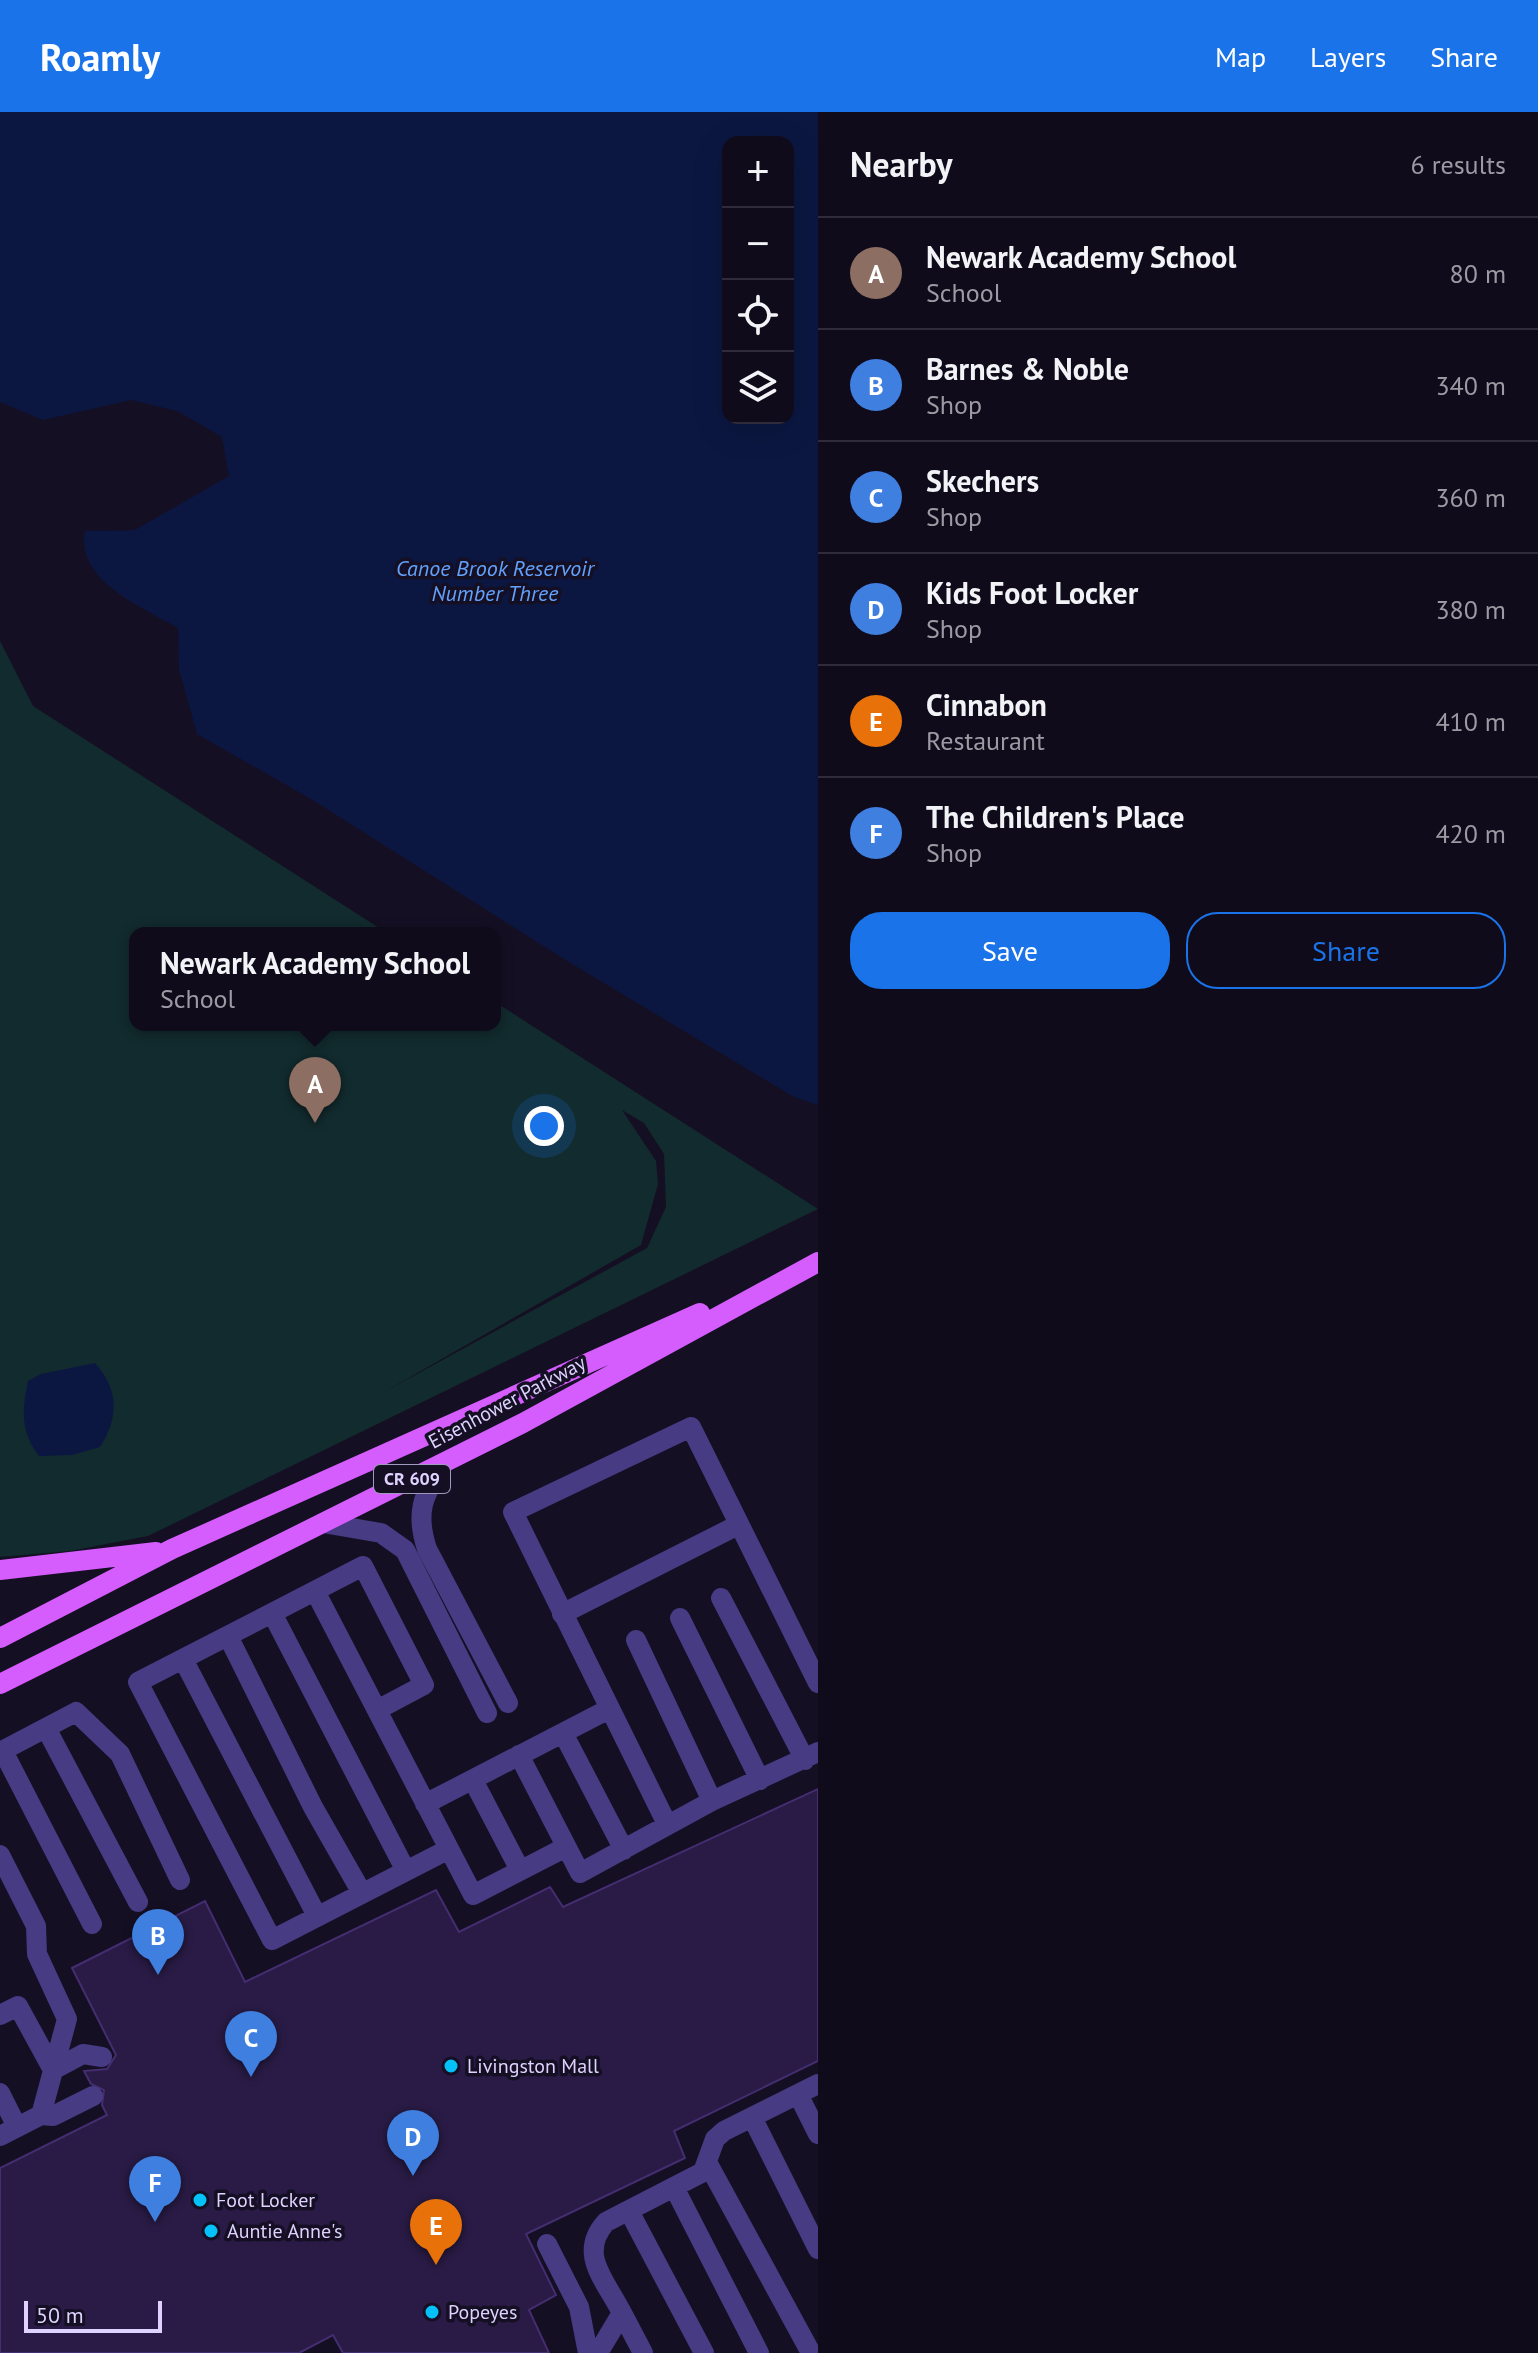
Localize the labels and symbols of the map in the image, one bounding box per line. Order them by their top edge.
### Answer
water label: Canoe Brook Reservoir Number Three [396,554,596,607]
pin: A [289,1057,341,1123]
your location [524,1106,564,1146]
street label: Eisenhower Parkway [424,1349,591,1454]
road number: CR 609 [374,1465,450,1493]
pin: B [132,1909,184,1975]
pin: C [225,2011,277,2077]
place label: Livingston Mall [467,2053,599,2079]
marker: Livingston Mall [442,2057,460,2075]
pin: D [387,2110,439,2176]
pin: F [129,2156,181,2222]
place label: Foot Locker [216,2187,315,2213]
marker: Foot Locker [191,2191,209,2209]
pin: E [410,2199,462,2265]
place label: Auntie Anne's [227,2218,342,2244]
marker: Auntie Anne's [202,2222,220,2240]
scale bar [24,2297,162,2333]
place label: Popeyes [448,2299,517,2325]
marker: Popeyes [423,2303,441,2321]

